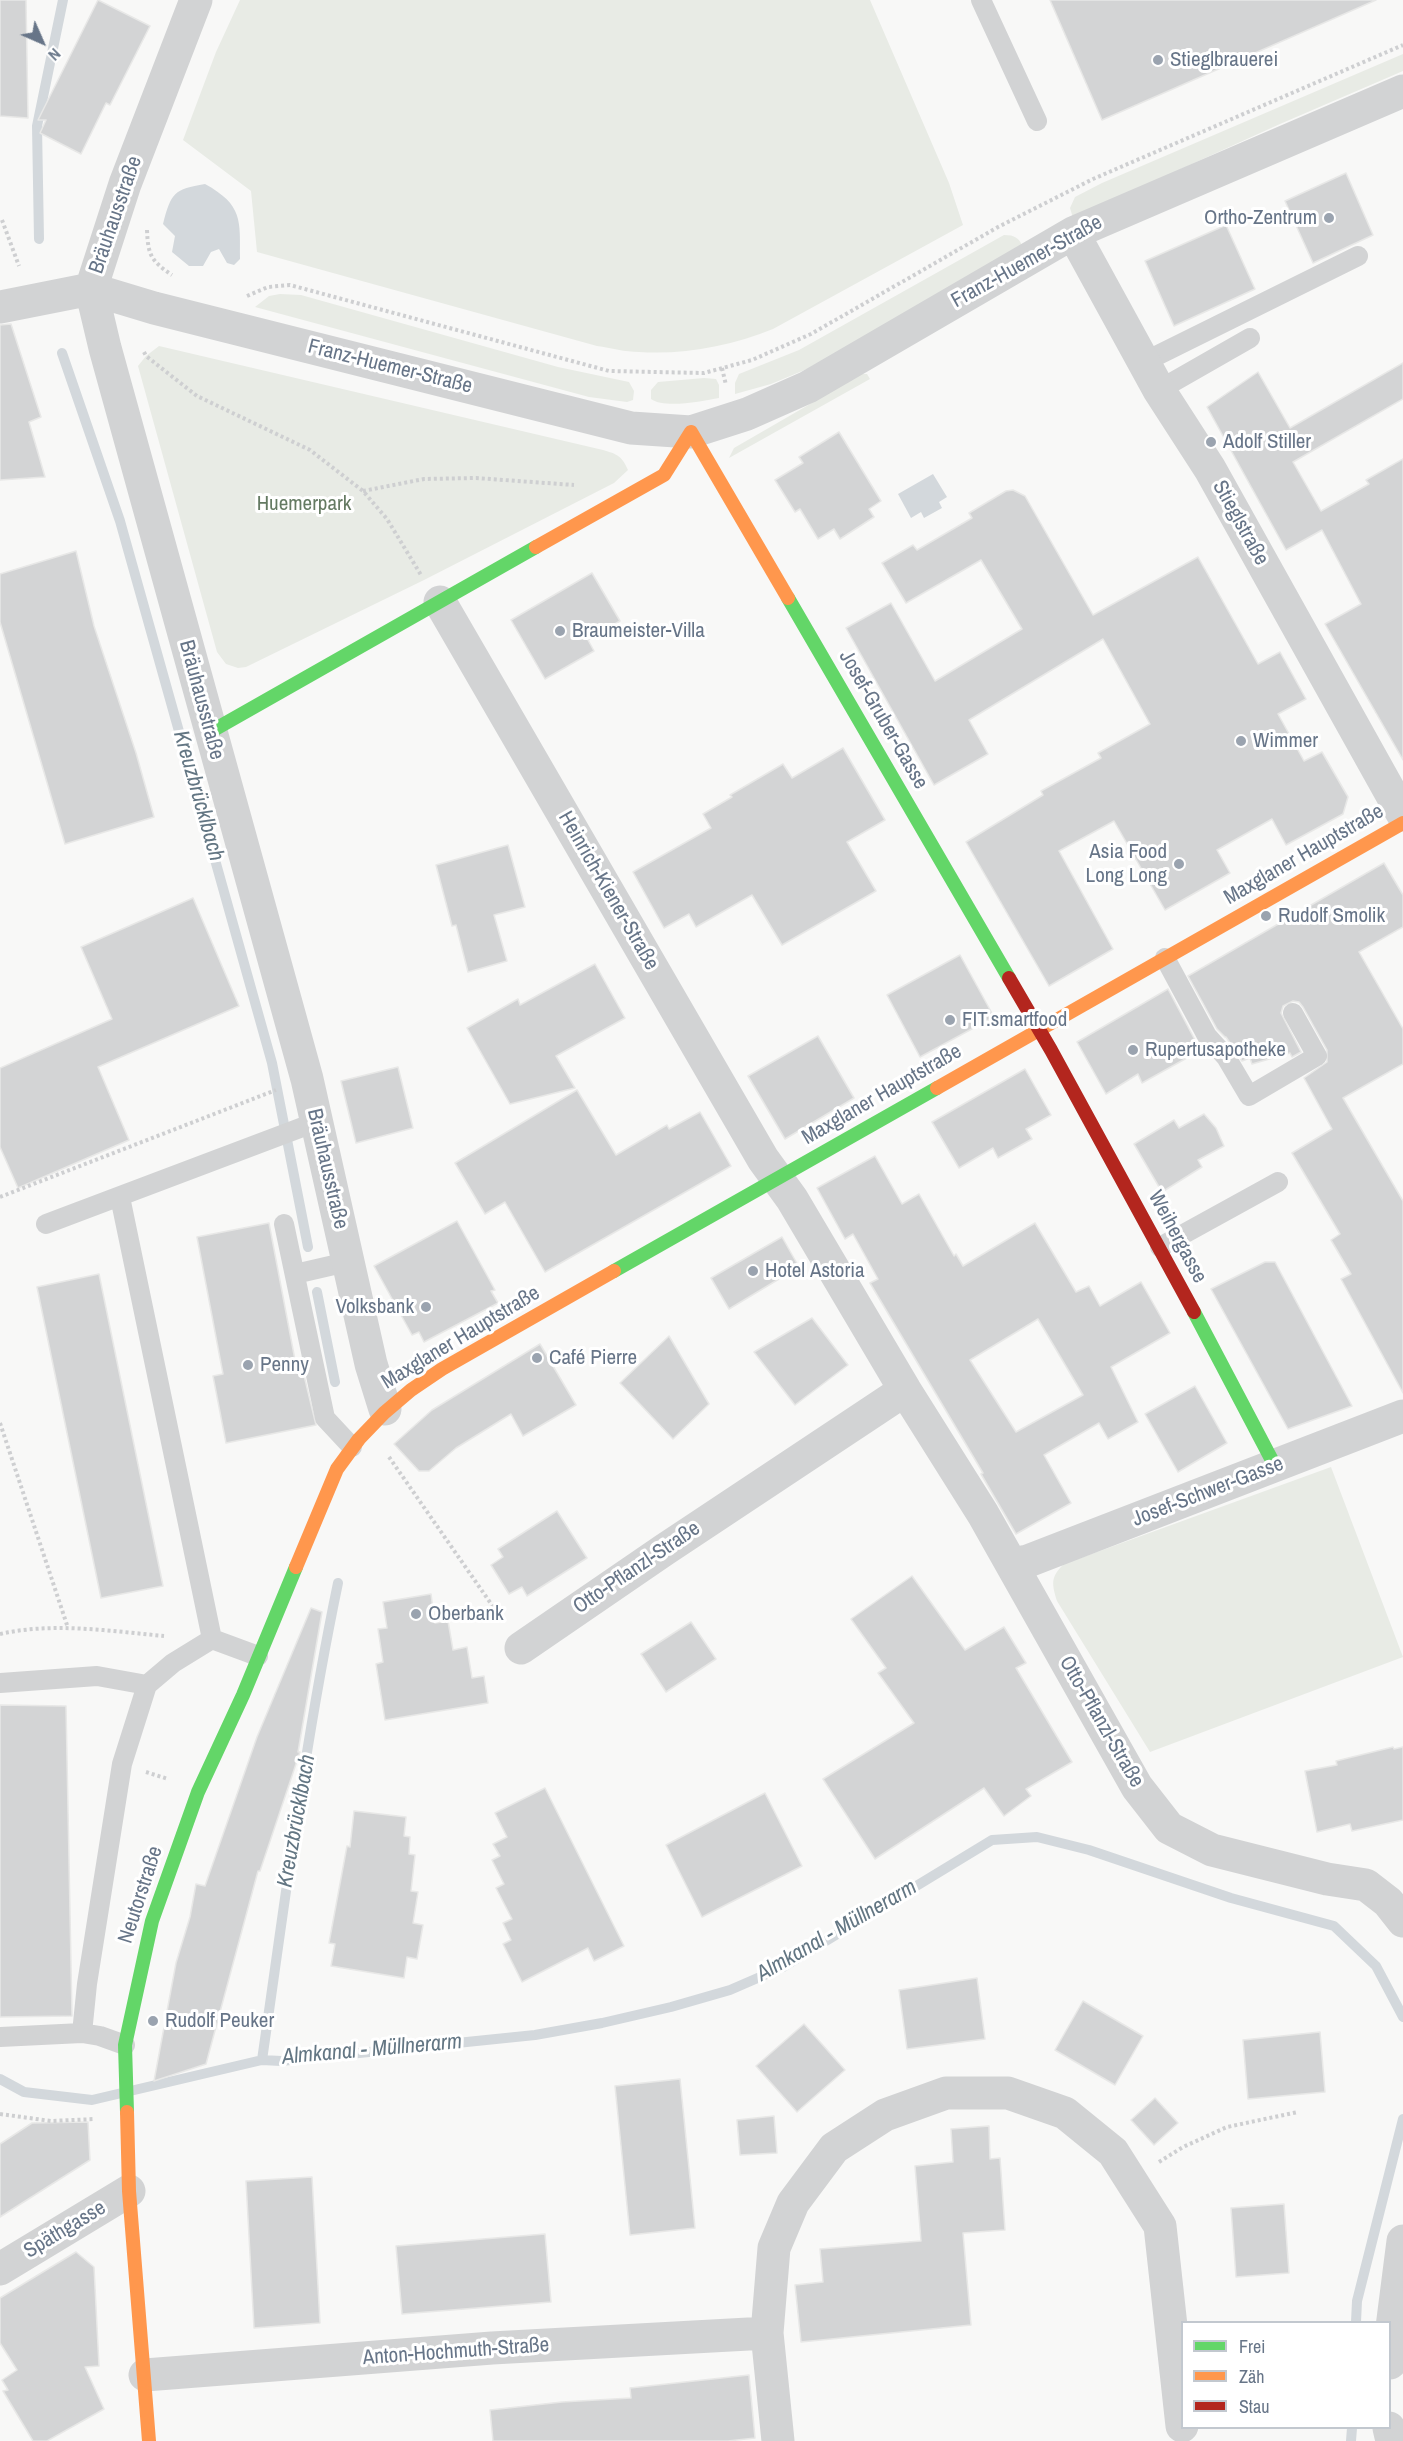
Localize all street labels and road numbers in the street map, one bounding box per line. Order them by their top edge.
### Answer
street label: Bräuhausstraße [84,153,148,277]
street label: Franz-Huemer-Straße [947,210,1107,314]
street label: Franz-Huemer-Straße [305,334,475,400]
street label: Stieglstraße [1206,476,1274,570]
street label: Bräuhausstraße [173,638,229,762]
street label: Josef-Gruber-Gasse [833,646,933,794]
street label: Maxglaner Hauptstraße [1220,799,1388,911]
street label: Heinrich-Kiener-Straße [552,807,664,975]
street label: Maxglaner Hauptstraße [798,1039,966,1151]
street label: Bräuhausstraße [301,1106,353,1232]
street label: Weihergasse [1142,1186,1212,1288]
street label: Maxglaner Hauptstraße [377,1281,545,1395]
street label: Josef-Schwer-Gasse [1129,1452,1287,1532]
street label: Otto-Pflanzl-Straße [569,1516,705,1620]
street label: Otto-Pflanzl-Straße [1053,1652,1149,1792]
street label: Neutorstraße [113,1843,169,1947]
street label: Späthgasse [20,2196,110,2264]
street label: Anton-Hochmuth-Straße [362,2333,550,2371]

